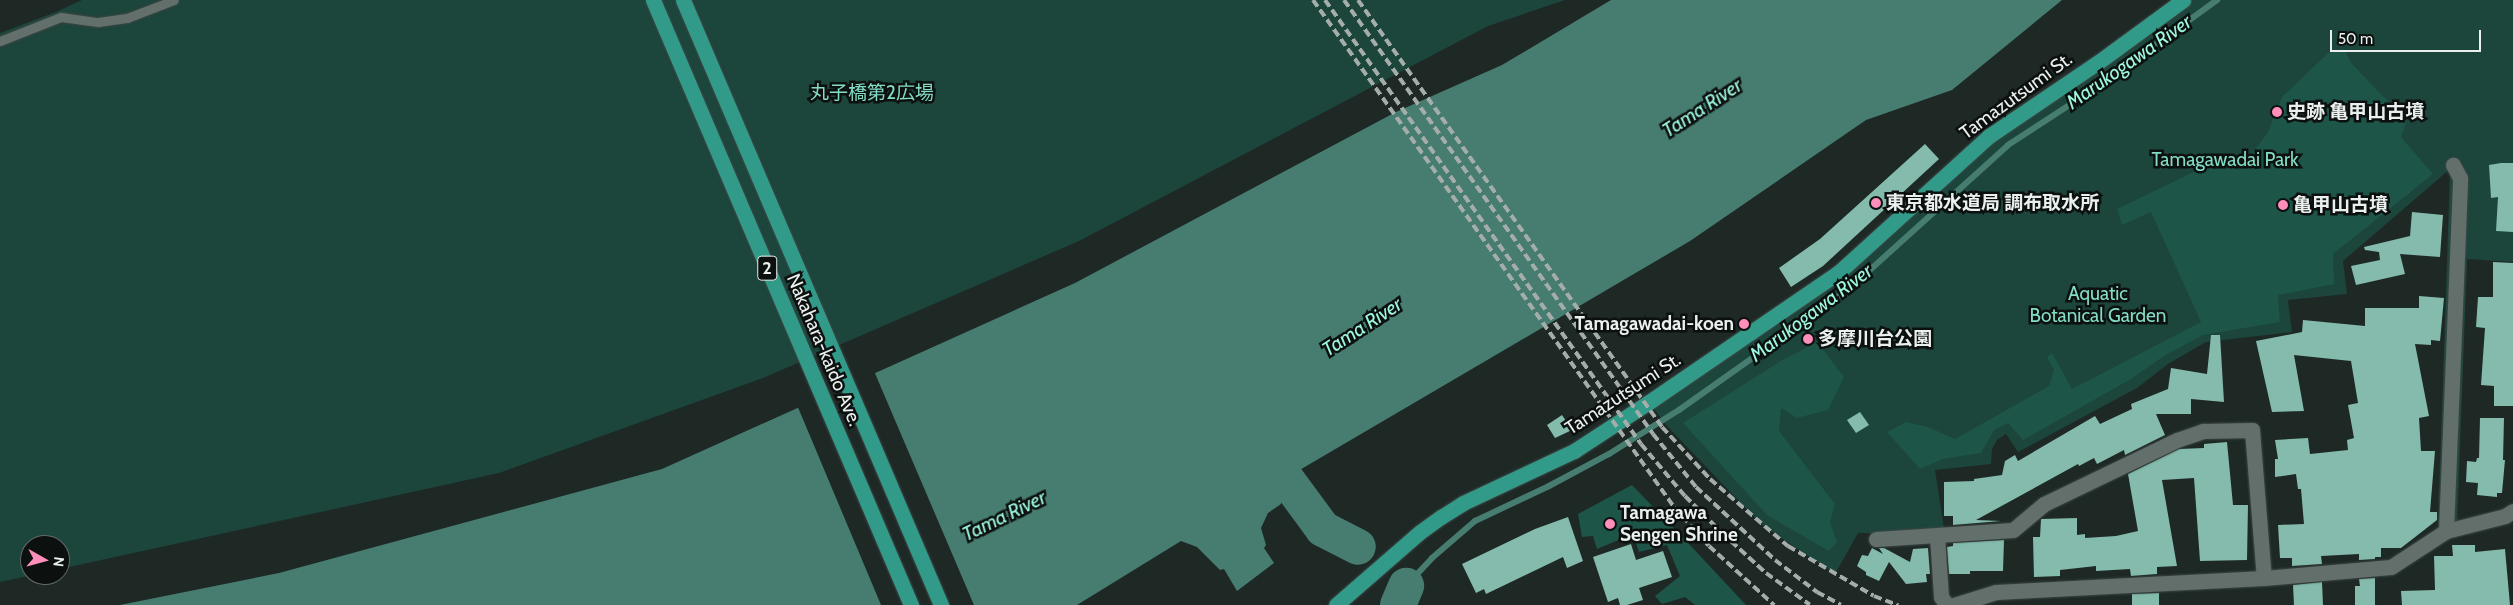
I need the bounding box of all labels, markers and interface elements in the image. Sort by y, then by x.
water label: Marukogawa River [2062,10,2196,114]
scale bar [2333,20,2484,52]
text: 50 m [2338,30,2373,48]
street label: Tamazutsumi St. [1955,48,2077,144]
water label: Tama River [1658,73,1746,143]
park label: 丸子橋第2広場 [810,82,934,104]
place label: 史跡 亀甲山古墳 [2287,101,2424,123]
marker: 史跡 亀甲山古墳 [2271,106,2283,118]
park label: Tamagawadai Park [2151,149,2299,171]
place label: 東京都水道局 調布取水所 [1886,192,2099,214]
place label: 亀甲山古墳 [2293,194,2388,216]
marker: 東京都水道局 調布取水所 [1870,197,1882,209]
marker: 亀甲山古墳 [2277,199,2289,211]
road number: 2 [757,252,777,284]
water label: Marukogawa River [1745,259,1877,367]
street label: Nakahara-kaido Ave. [782,271,866,429]
park label: Aquatic Botanical Garden [2030,283,2166,327]
water label: Tama River [1318,292,1406,362]
place label: Tamagawadai-koen [1574,313,1734,335]
marker: Tamagawadai-koen [1738,318,1750,330]
place label: 多摩川台公園 [1818,328,1932,350]
marker: 多摩川台公園 [1802,333,1814,345]
street label: Tamazutsumi St. [1561,348,1685,440]
water label: Tama River [958,485,1050,547]
place label: Tamagawa Sengen Shrine [1620,502,1738,546]
marker: Tamagawa Sengen Shrine [1604,518,1616,530]
north arrow [20,535,70,585]
text: N [49,556,68,568]

